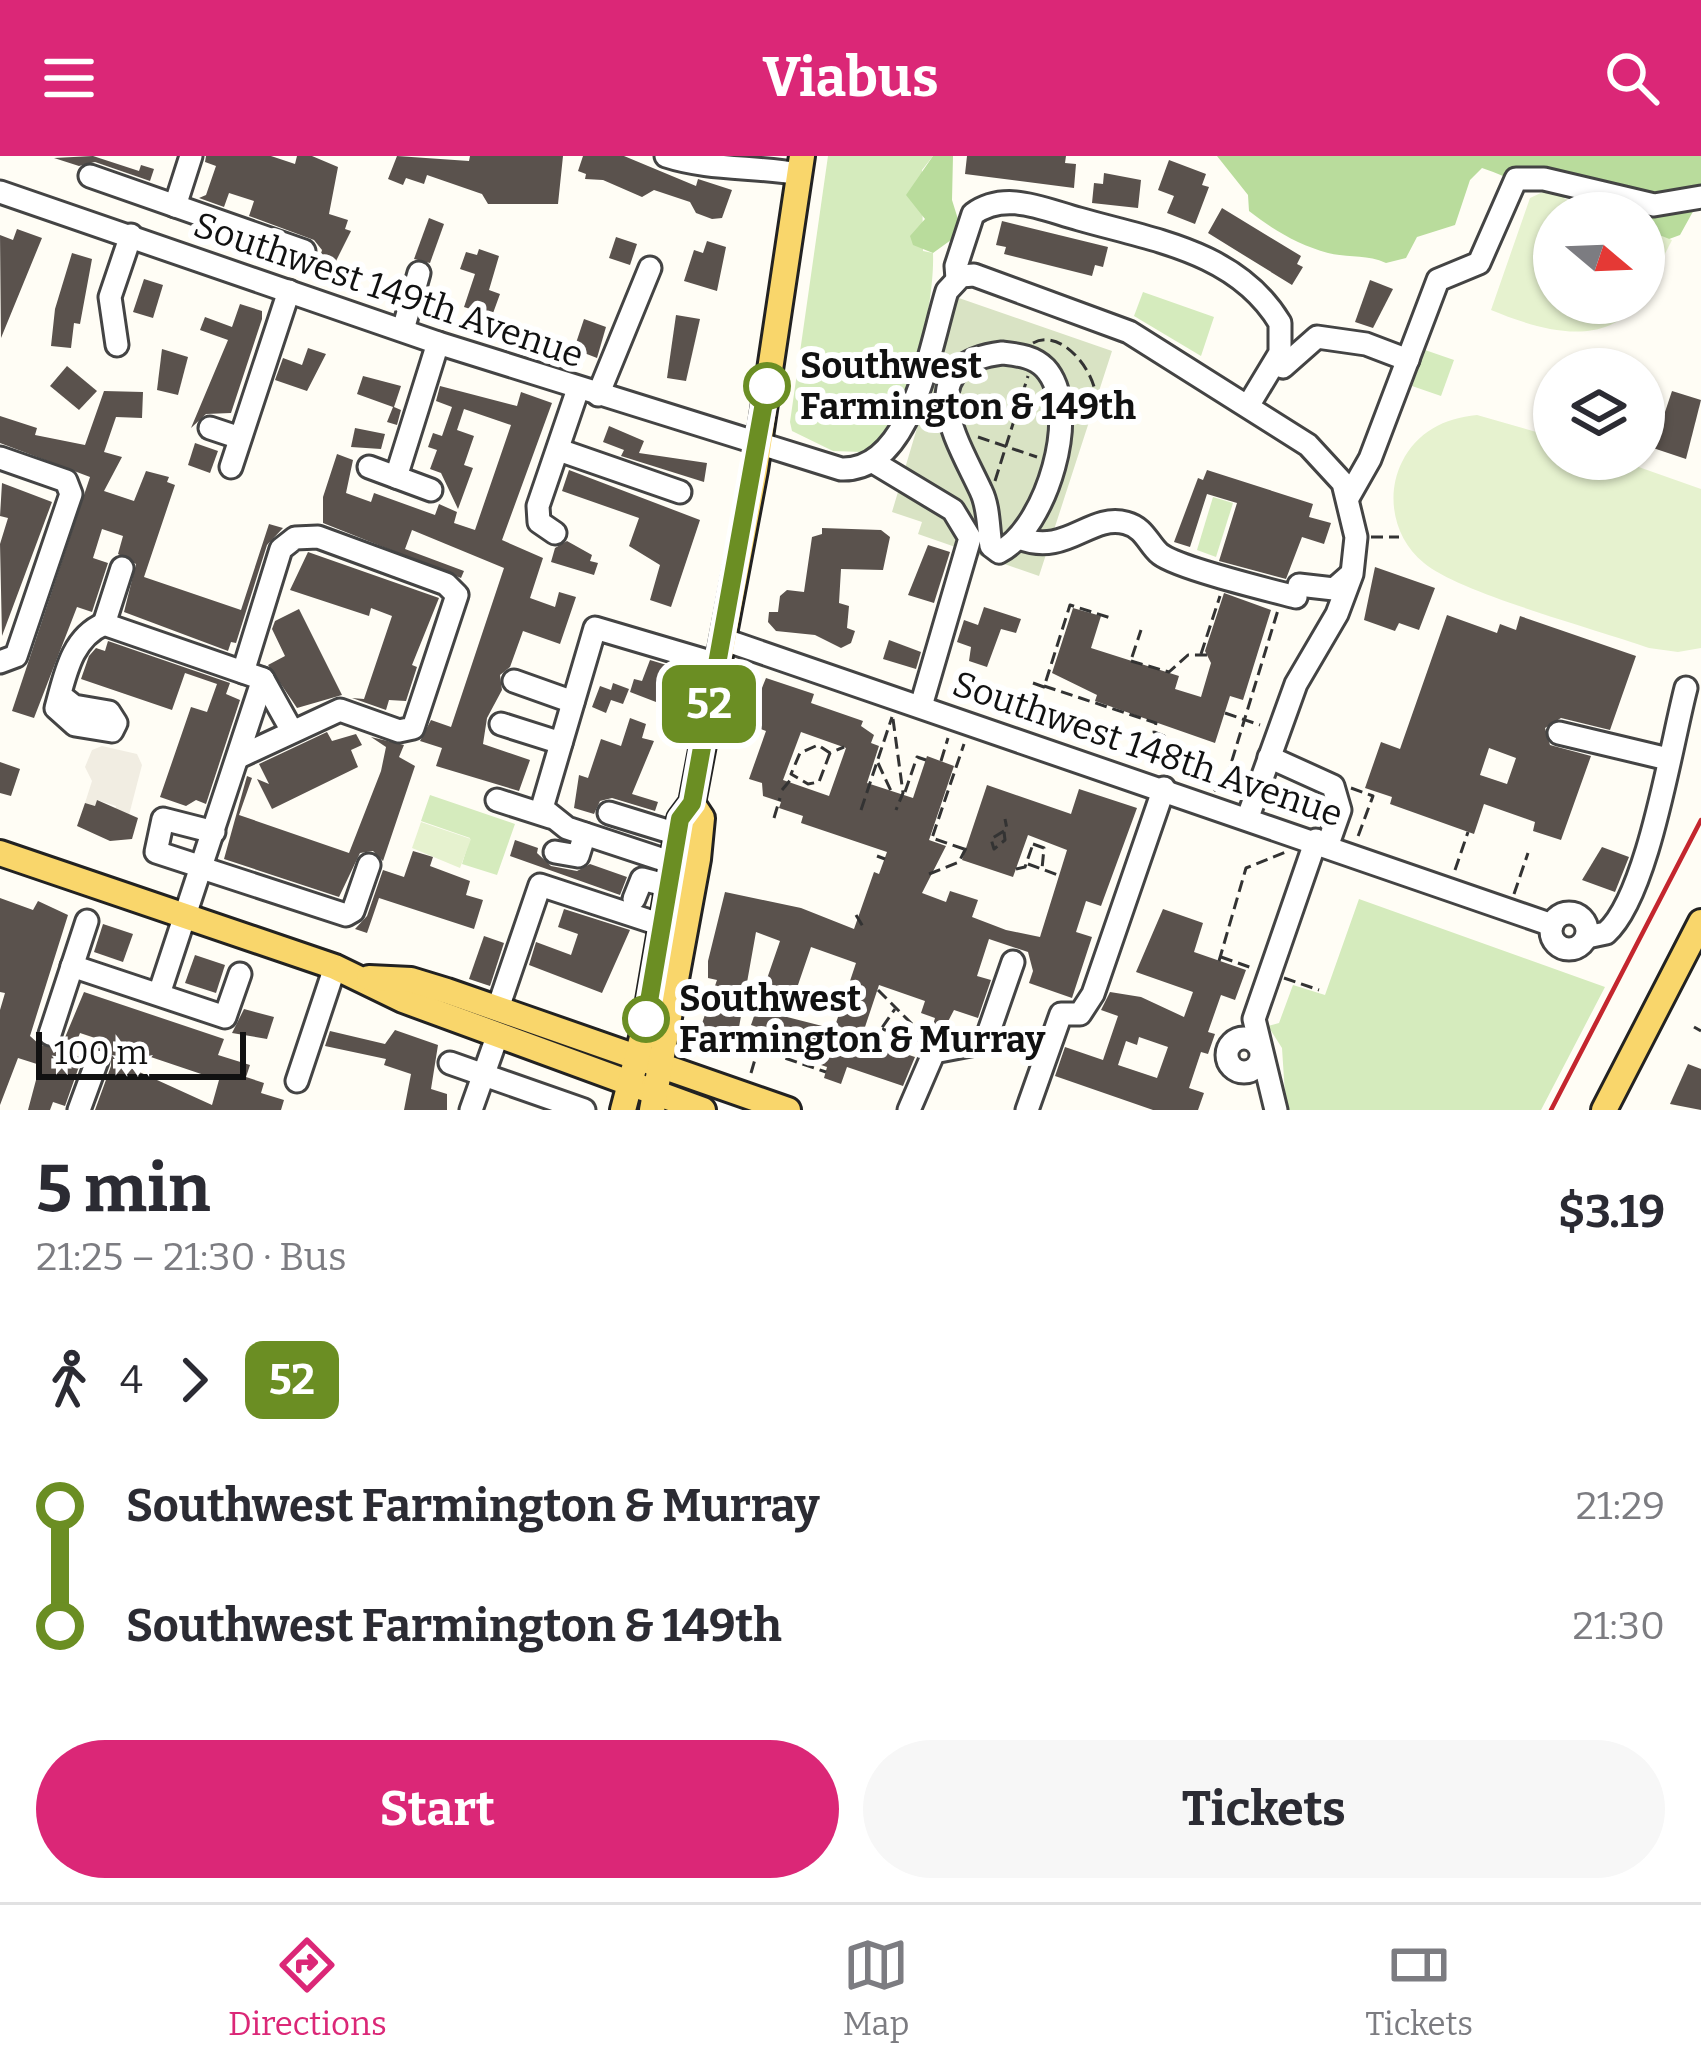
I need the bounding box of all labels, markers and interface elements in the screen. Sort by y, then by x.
icon: menu [36,45,102,111]
icon: search [1599,45,1665,111]
text: Viabus [762,46,939,110]
north arrow [1533,192,1665,324]
map controls [1533,192,1665,480]
street label: Southwest 149th Avenue [188,203,589,377]
place label: Southwest Farmington & 149th [800,344,1136,429]
button: layers [1533,348,1665,480]
marker: Southwest Farmington & 149th [745,364,789,408]
street label: Southwest 148th Avenue [947,662,1348,836]
line badge: 52 [655,665,763,743]
text: 52 [686,679,732,729]
place label: Southwest Farmington & Murray [679,977,1046,1062]
marker: Southwest Farmington & Murray [624,997,668,1041]
scale bar [36,1026,246,1079]
text: 100 m [54,1033,148,1073]
text: 5 min [36,1149,210,1228]
text: $3.19 [1558,1185,1665,1239]
text: 21:25 – 21:30 · Bus [36,1234,347,1280]
icon: walk [36,1347,102,1413]
icon: forward [161,1347,227,1413]
text: 52 [269,1355,315,1405]
text: 4 [120,1357,143,1403]
text: Southwest Farmington & Murray [126,1479,820,1533]
text: 21:29 [1576,1483,1665,1529]
text: Southwest Farmington & 149th [126,1599,782,1653]
text: 21:30 [1572,1603,1665,1649]
button: Start [36,1740,839,1878]
button: Tickets [863,1740,1665,1878]
tab: Directions [228,1932,387,2044]
tab: Map [843,1932,909,2044]
tab: Tickets [1365,1932,1473,2044]

